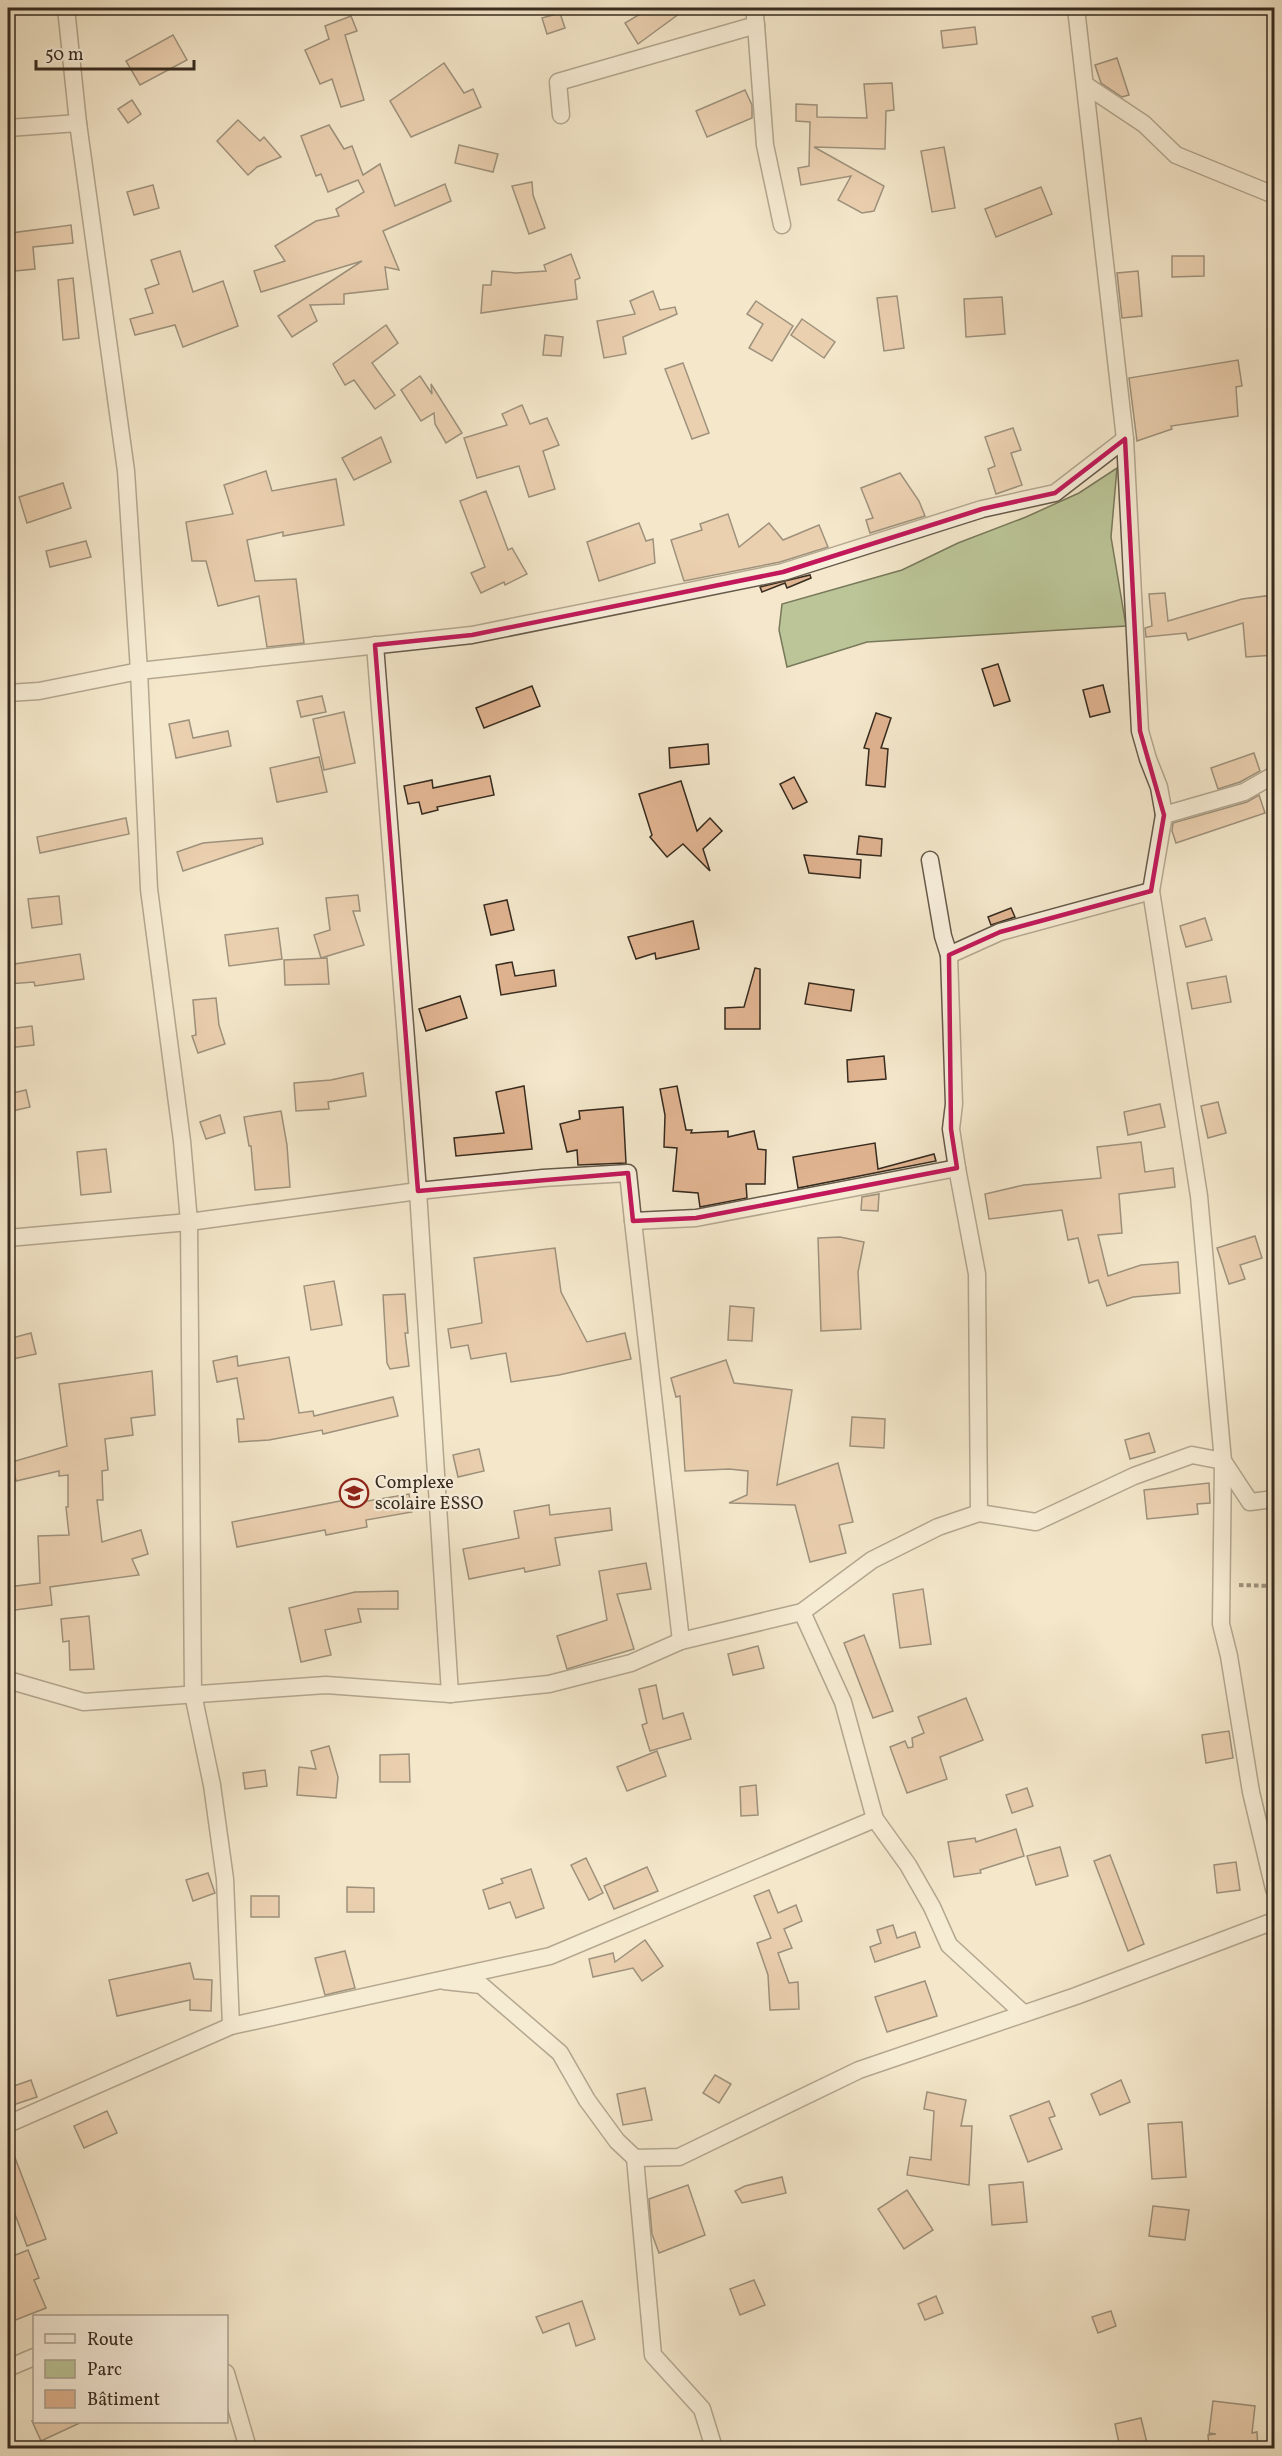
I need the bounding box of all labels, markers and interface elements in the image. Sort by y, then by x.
scale bar [36,33,194,71]
text: 50 m [45,43,84,68]
place label: Complexe scolaire ESSO [375,1471,483,1517]
school or university icon: Complexe scolaire ESSO [338,1477,370,1509]
legend [33,2315,228,2423]
text: Route [87,2328,133,2353]
text: Parc [87,2358,122,2383]
text: Bâtiment [87,2388,160,2413]

